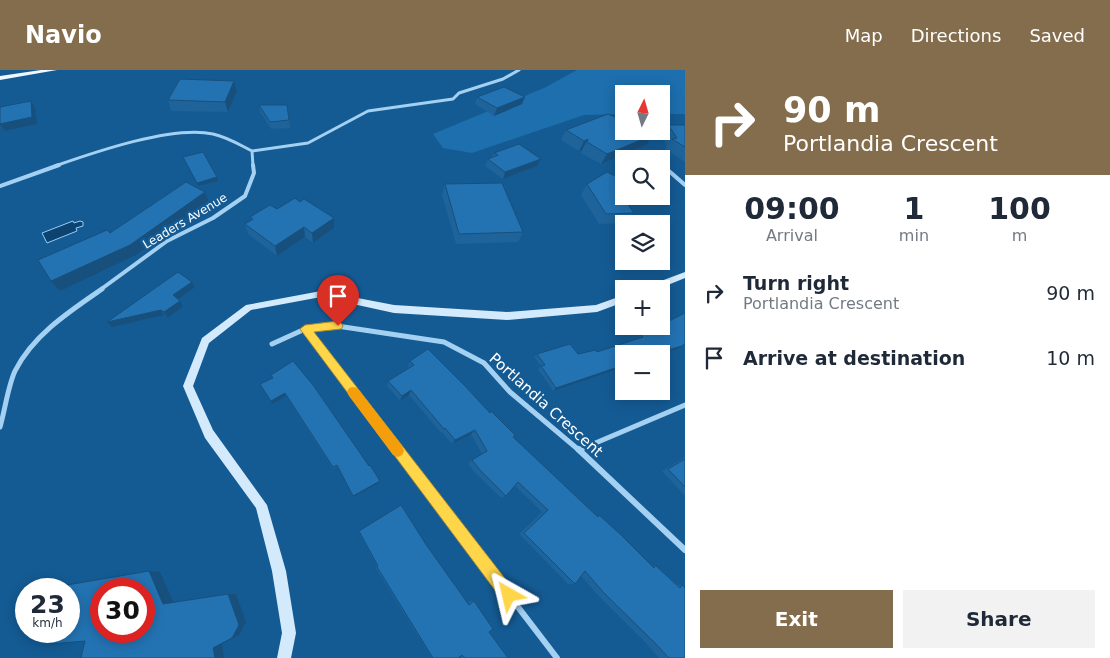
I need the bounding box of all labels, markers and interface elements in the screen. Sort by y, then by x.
text: Navio [25,21,102,49]
text: Map [845,25,883,46]
text: Directions [911,25,1001,46]
text: Saved [1029,25,1085,46]
north arrow [615,85,670,140]
map controls [615,85,670,400]
icon: right [700,90,765,155]
text: 90 m [783,90,880,130]
text: Portlandia Crescent [783,131,998,156]
button: search [615,150,670,205]
street label: Leaders Avenue [140,190,230,252]
text: 09:00 [744,191,840,226]
text: 1 [903,191,924,226]
text: 100 [988,191,1051,226]
button: layers [615,215,670,270]
text: Arrival [766,226,818,245]
text: min [899,226,929,245]
text: m [1012,226,1027,245]
text: Turn right [743,272,849,294]
pin [317,275,359,326]
icon: right [700,279,728,307]
button: + [615,280,670,335]
icon: arrive [324,282,352,310]
text: 90 m [1046,282,1095,304]
text: Portlandia Crescent [743,294,899,313]
icon: arrive [700,344,728,372]
button: − [615,345,670,400]
text: Arrive at destination [743,347,965,369]
text: 10 m [1046,347,1095,369]
street label: Portlandia Crescent [486,349,607,461]
position arrow [482,568,534,620]
speed limit sign: 30 [90,578,155,643]
text: 23 [30,590,65,619]
button: Exit [700,590,893,648]
button: Share [903,590,1095,648]
text: km/h [32,616,63,630]

